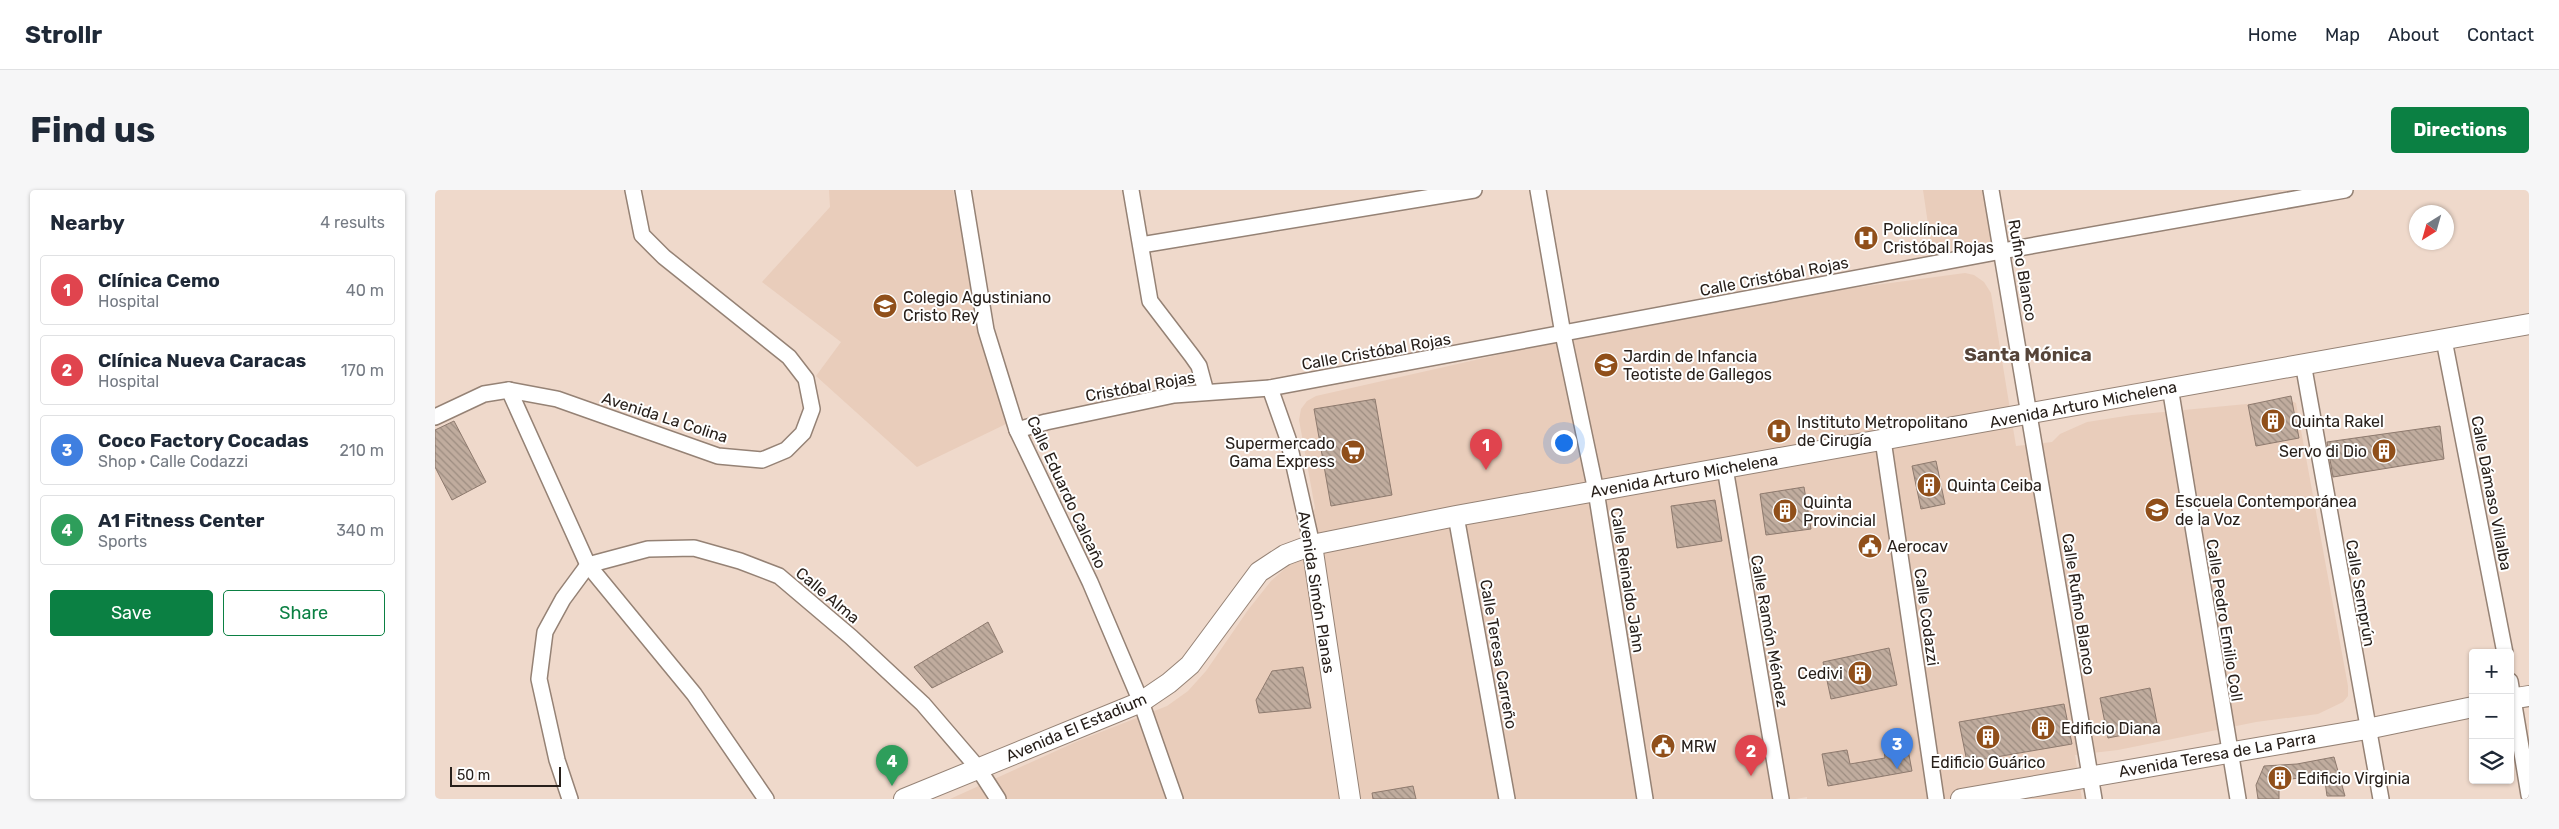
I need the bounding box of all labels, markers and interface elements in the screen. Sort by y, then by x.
text: Strollr [25,21,102,49]
text: Home [2248,24,2297,46]
text: Map [2325,24,2360,46]
text: About [2388,24,2439,46]
text: Contact [2467,24,2534,46]
button: Directions [2391,107,2529,153]
text: Find us [30,109,155,151]
north arrow [2409,205,2454,250]
text: Nearby [50,210,125,235]
text: 4 results [320,213,385,232]
street label: Rufino Blanco [2004,218,2041,322]
place label: Policlínica Cristóbal Rojas [1883,220,1994,257]
hospital icon: Policlínica Cristóbal Rojas [1853,225,1879,251]
street label: Calle Cristóbal Rojas [1698,253,1850,300]
text: Clínica Cemo [98,269,220,292]
text: 1 [63,281,71,300]
text: 40 m [346,281,384,300]
place label: Colegio Agustiniano Cristo Rey [903,288,1051,325]
text: Hospital [98,292,159,311]
school or university icon: Colegio Agustiniano Cristo Rey [872,293,898,319]
street label: Calle Cristóbal Rojas [1300,329,1452,374]
district label: Santa Mónica [1964,343,2092,366]
place label: Jardin de Infancia Teotiste de Gallegos [1623,347,1772,384]
text: Clínica Nueva Caracas [98,349,306,372]
school or university icon: Jardin de Infancia Teotiste de Gallegos [1593,352,1619,378]
text: 2 [62,361,72,380]
text: 170 m [341,361,384,380]
street label: Cristóbal Rojas [1084,368,1196,405]
text: Hospital [98,372,159,391]
street label: Avenida Arturo Michelena [1988,377,2178,432]
street label: Avenida La Colina [599,388,730,447]
building icon: Quinta Rakel [2260,408,2286,434]
place label: Quinta Rakel [2291,412,2384,431]
street label: Calle Eduardo Calcaño [1023,413,1110,572]
place label: Instituto Metropolitano de Cirugía [1797,413,1968,450]
street label: Calle Dámaso Villalba [2467,414,2516,572]
hospital icon: Instituto Metropolitano de Cirugía [1766,418,1792,444]
text: Coco Factory Cocadas [98,429,309,452]
pin: 1 [1470,429,1502,470]
your location [1551,430,1577,456]
place label: Supermercado Gama Express [1225,434,1335,471]
building icon: Servo di Dio [2371,438,2397,464]
supermarket icon: Supermercado Gama Express [1340,439,1366,465]
text: 3 [62,441,72,460]
text: 210 m [339,441,384,460]
place label: Servo di Dio [2279,442,2367,461]
street label: Avenida Arturo Michelena [1589,450,1779,501]
text: Shop · Calle Codazzi [98,452,248,471]
building icon: Quinta Ceiba [1916,472,1942,498]
place label: Quinta Ceiba [1947,476,2042,495]
place label: Escuela Contemporánea de la Voz [2175,492,2357,529]
place label: Quinta Provincial [1803,493,1876,530]
school or university icon: Escuela Contemporánea de la Voz [2144,497,2170,523]
building icon: Quinta Provincial [1772,498,1798,524]
street label: Calle Reinaldo Jahn [1607,506,1648,654]
text: A1 Fitness Center [98,509,264,532]
street label: Avenida Simón Planas [1294,510,1339,675]
text: 4 [62,521,72,540]
text: 340 m [336,521,384,540]
text: Sports [98,532,147,551]
street label: Calle Rufino Blanco [2058,532,2099,676]
public building icon: Aerocav [1857,533,1883,559]
place label: Aerocav [1887,537,1948,556]
street label: Calle Pedro Emilio Coll [2202,538,2247,703]
street label: Calle Semprún [2342,538,2379,648]
street label: Calle Ramón Méndez [1747,553,1792,709]
street label: Calle Alma [792,563,863,628]
street label: Calle Codazzi [1910,567,1943,667]
street label: Calle Teresa Carreño [1476,578,1521,730]
button: Save [50,590,213,636]
button: Share [223,590,385,636]
map controls [2469,649,2514,784]
button: + [2469,649,2514,694]
building icon: Cedivi [1847,660,1873,686]
place label: Cedivi [1797,664,1843,683]
street label: Avenida El Estadium [1003,689,1150,766]
button: − [2469,694,2514,739]
building icon: Edificio Diana [2030,715,2056,741]
place label: Edificio Diana [2061,719,2161,738]
building icon: Edificio Guárico [1975,724,2001,750]
pin: 3 [1881,728,1913,769]
street label: Avenida Teresa de La Parra [2117,728,2317,781]
public building icon: MRW [1650,733,1676,759]
pin: 2 [1735,735,1767,776]
place label: MRW [1681,737,1717,756]
button: layers [2469,739,2514,784]
pin: 4 [876,745,908,786]
place label: Edificio Guárico [1931,753,2045,772]
scale bar [450,764,561,787]
building icon: Edificio Virginia [2267,765,2293,791]
text: 50 m [457,767,490,784]
place label: Edificio Virginia [2297,769,2410,788]

